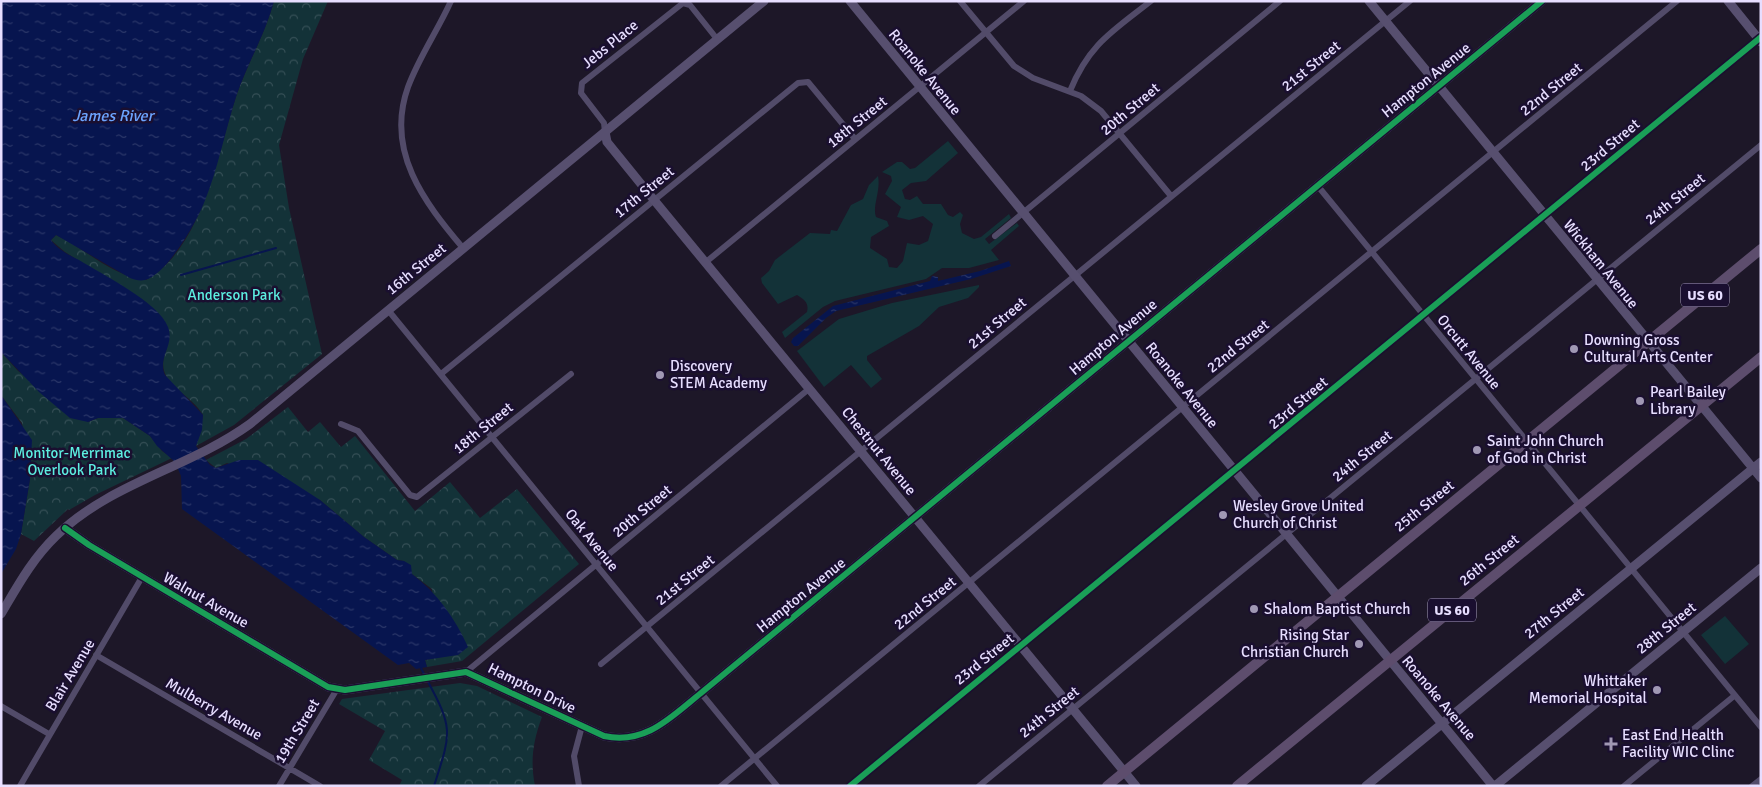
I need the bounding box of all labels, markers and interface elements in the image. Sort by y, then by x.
street label: Jebs Place [578,16,642,72]
street label: Roanoke Avenue [885,25,965,119]
street label: 21st Street [1278,37,1344,95]
street label: Hampton Avenue [1378,39,1474,121]
street label: 22nd Street [1516,58,1586,120]
street label: 20th Street [1097,79,1163,139]
street label: 18th Street [823,92,891,152]
water label: James River [73,106,156,126]
street label: 23rd Street [1577,115,1643,175]
street label: 17th Street [610,162,678,222]
street label: 24th Street [1641,169,1709,229]
street label: Wickham Avenue [1560,216,1642,312]
street label: 16th Street [382,239,450,299]
road number: US 60 [1681,284,1729,306]
park label: Anderson Park [187,286,281,304]
street label: 21st Street [964,293,1030,353]
street label: Hampton Avenue [1065,295,1161,379]
street label: Orcutt Avenue [1433,311,1505,393]
street label: 22nd Street [1203,315,1273,377]
place label: Downing Gross Cultural Arts Center [1584,331,1713,366]
street label: Roanoke Avenue [1142,338,1222,432]
marker: Downing Gross Cultural Arts Center [1568,343,1580,355]
place label: Discovery STEM Academy [670,357,767,392]
marker: Discovery STEM Academy [654,369,666,381]
street label: 23rd Street [1265,373,1331,433]
place label: Pearl Bailey Library [1650,383,1726,418]
marker: Pearl Bailey Library [1634,395,1646,407]
street label: 18th Street [449,398,517,458]
street label: Chestnut Avenue [838,403,920,499]
street label: 24th Street [1328,426,1396,486]
place label: Saint John Church of God in Christ [1487,432,1604,467]
park label: Monitor-Merrimac Overlook Park [13,444,131,479]
marker: Saint John Church of God in Christ [1471,444,1483,456]
street label: 25th Street [1390,476,1458,536]
street label: 20th Street [609,481,675,541]
place label: Wesley Grove United Church of Christ [1233,497,1364,532]
street label: Oak Avenue [561,505,623,575]
marker: Wesley Grove United Church of Christ [1217,509,1229,521]
street label: 26th Street [1455,530,1523,590]
street label: 21st Street [652,551,718,609]
street label: Hampton Avenue [753,554,849,636]
street label: Walnut Avenue [160,568,252,632]
street label: 22nd Street [890,572,960,634]
street label: 27th Street [1520,583,1588,643]
road number: US 60 [1428,598,1476,622]
street label: 28th Street [1632,598,1700,658]
place label: Shalom Baptist Church [1264,600,1411,618]
marker: Shalom Baptist Church [1248,603,1260,615]
place label: Rising Star Christian Church [1241,626,1349,661]
street label: 23rd Street [950,629,1018,689]
street label: Blair Avenue [41,636,99,714]
marker: Rising Star Christian Church [1353,638,1365,650]
street label: Roanoke Avenue [1398,652,1480,744]
street label: Hampton Drive [485,659,579,717]
place label: Whittaker Memorial Hospital [1529,672,1647,707]
street label: Mulberry Avenue [162,674,266,744]
street label: 24th Street [1015,682,1083,742]
marker: Whittaker Memorial Hospital [1651,684,1663,696]
street label: 19th Street [271,696,323,766]
place label: East End Health Facility WIC Clinc [1622,726,1734,761]
marker: East End Health Facility WIC Clinc [1604,737,1618,751]

